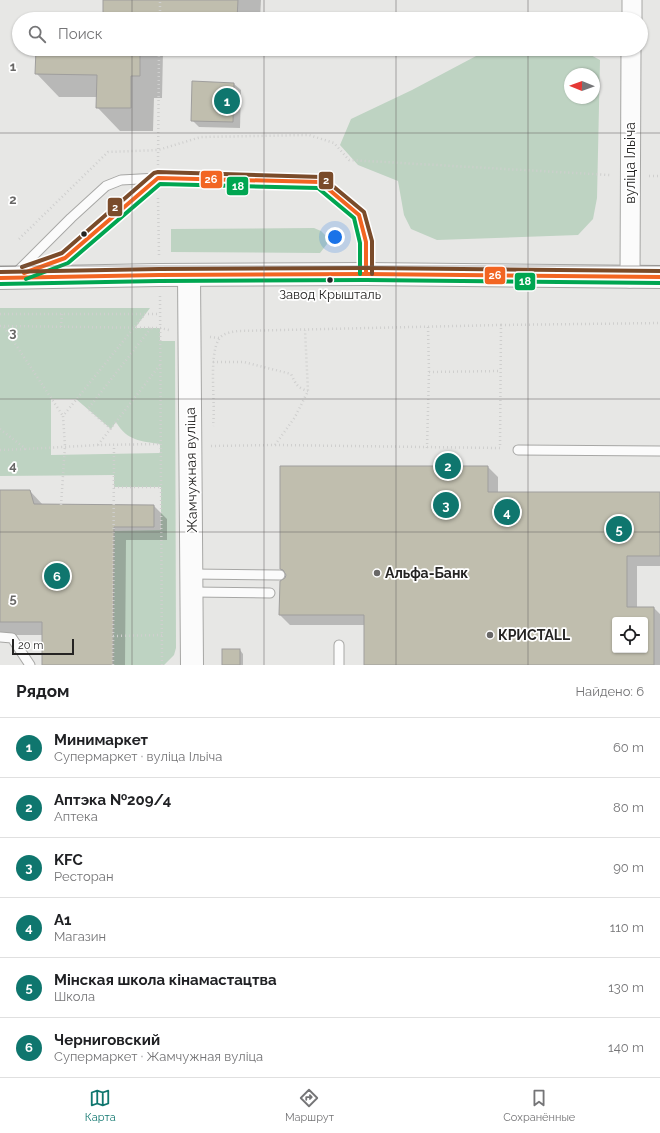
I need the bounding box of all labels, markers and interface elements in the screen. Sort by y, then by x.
search box [12,12,648,56]
icon: search [26,23,48,45]
text: Поиск [58,25,103,43]
text: 1 [10,59,17,74]
north arrow [564,68,600,104]
pin: 1 [214,86,240,116]
street label: вуліца Ільіча [622,122,638,204]
line badge: 26 [200,170,223,189]
line badge: 2 [318,171,334,190]
text: 26 [205,173,218,186]
text: 2 [323,174,329,187]
line badge: 18 [226,176,249,196]
text: 18 [232,180,244,193]
text: 2 [9,192,17,207]
line badge: 2 [107,197,123,217]
text: 2 [112,201,118,214]
your location [325,227,345,247]
unlabelled marker [79,229,89,239]
line badge: 26 [484,266,506,285]
text: 26 [489,269,502,282]
line badge: 18 [514,272,536,291]
marker: Завод Крышталь [325,275,335,285]
text: 18 [519,275,531,288]
place label: Завод Крышталь [279,287,381,302]
text: 3 [9,325,17,340]
street label: Жамчужная вуліца [182,407,200,533]
pin: 2 [435,451,461,481]
text: 4 [9,458,17,473]
pin: 3 [433,490,459,520]
pin: 4 [494,497,520,527]
pin: 5 [606,514,632,544]
pin: 6 [44,561,70,591]
place label: Альфа-Банк [385,565,468,581]
marker: Альфа-Банк [372,568,382,578]
text: 5 [9,591,17,606]
map controls [612,617,648,653]
button: locate [612,617,648,653]
place label: КРИСТАLL [498,627,571,643]
marker: КРИСТАLL [485,630,495,640]
scale bar [12,637,74,656]
text: 20 m [18,639,43,652]
text: Рядом [16,681,69,701]
text: Найдено: 6 [576,684,644,699]
text: Минимаркет [54,731,148,749]
text: 1 [26,740,32,755]
text: 60 m [613,740,644,755]
text: Супермаркет · вуліца Ільіча [54,749,222,764]
text: Аптэка №209/4 [54,791,171,809]
text: 2 [25,800,33,815]
text: 80 m [613,800,644,815]
text: Аптека [54,809,98,824]
text: KFC [54,851,83,869]
text: 3 [25,860,33,875]
text: 90 m [613,860,644,875]
text: Ресторан [54,869,113,884]
text: A1 [54,911,72,929]
text: 4 [25,920,33,935]
text: 110 m [610,920,644,935]
text: Магазин [54,929,106,944]
text: Мінская школа кінамастацтва [54,971,277,989]
text: 5 [25,980,33,995]
text: 130 m [608,980,644,995]
text: Школа [54,989,95,1004]
text: Черниговский [54,1031,160,1049]
text: 6 [25,1040,33,1055]
text: 140 m [608,1040,644,1055]
text: Супермаркет · Жамчужная вуліца [54,1049,263,1064]
tab: Карта [85,1087,116,1124]
tab: Маршрут [285,1087,334,1124]
tab: Сохранённые [503,1087,575,1124]

